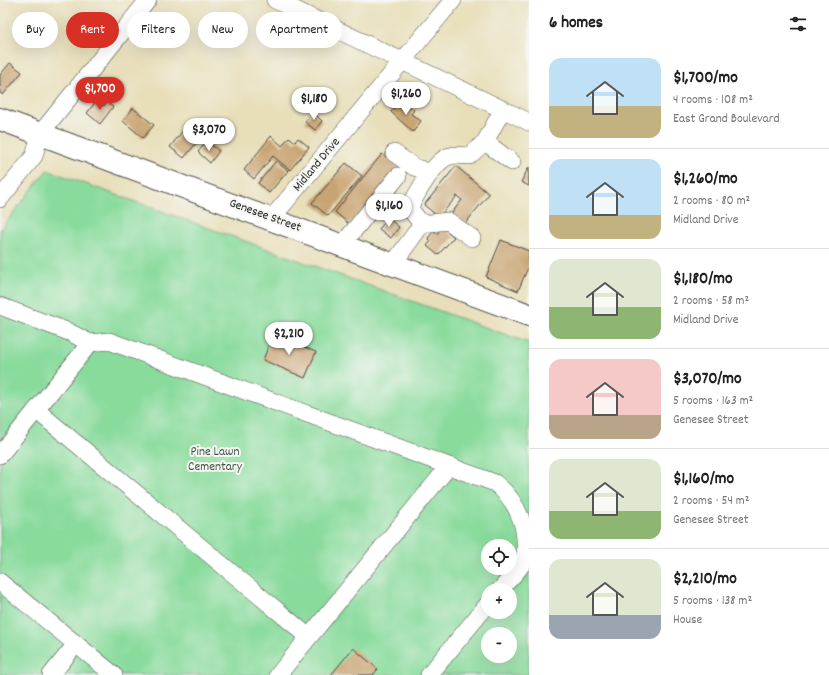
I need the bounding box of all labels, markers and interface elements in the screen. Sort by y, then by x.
chip: Buy [12,12,58,48]
chip: Rent [66,12,119,48]
chip: Filters [127,12,190,48]
chip: New [198,12,248,48]
chip: Apartment [256,12,342,48]
text: 6 homes [549,12,603,36]
icon: filters [787,13,809,35]
text: $1,700/mo [673,67,738,91]
icon: home [581,74,629,122]
pin: $1,700 [67,77,133,111]
text: $1,700 [84,80,116,99]
pin: $1,260 [373,82,439,116]
text: $1,260 [390,85,422,104]
pin: $1,180 [281,87,347,121]
text: $1,180 [300,90,328,109]
text: 4 rooms · 108 m² [673,91,753,110]
text: East Grand Boulevard [673,110,780,129]
pin: $3,070 [176,118,242,152]
text: $3,070 [192,121,226,140]
street label: Midland Drive [289,134,345,196]
text: $1,260/mo [673,168,738,192]
icon: home [581,175,629,223]
text: 2 rooms · 80 m² [673,192,750,211]
street label: Genesee Street [226,194,304,238]
pin: $1,160 [356,194,422,228]
text: $1,160 [375,197,403,216]
text: Midland Drive [673,211,738,230]
text: $1,180/mo [673,268,732,292]
icon: home [581,275,629,323]
text: 2 rooms · 58 m² [673,292,749,311]
text: Midland Drive [673,311,738,330]
pin: $2,210 [256,322,322,356]
text: $2,210 [274,325,304,344]
text: $3,070/mo [673,368,742,392]
icon: home [581,375,629,423]
text: 5 rooms · 163 m² [673,392,753,411]
text: Genesee Street [673,411,749,430]
park label: Pine Lawn Cementary [188,443,243,477]
text: $1,160/mo [673,468,734,492]
icon: home [581,475,629,523]
text: 2 rooms · 54 m² [673,492,749,511]
text: Genesee Street [673,511,749,530]
map controls [481,539,517,663]
button: locate [481,539,517,575]
text: $2,210/mo [673,568,737,592]
icon: home [581,575,629,623]
button: + [481,583,517,619]
text: 5 rooms · 138 m² [673,592,752,611]
text: House [673,611,702,630]
button: − [481,627,517,663]

